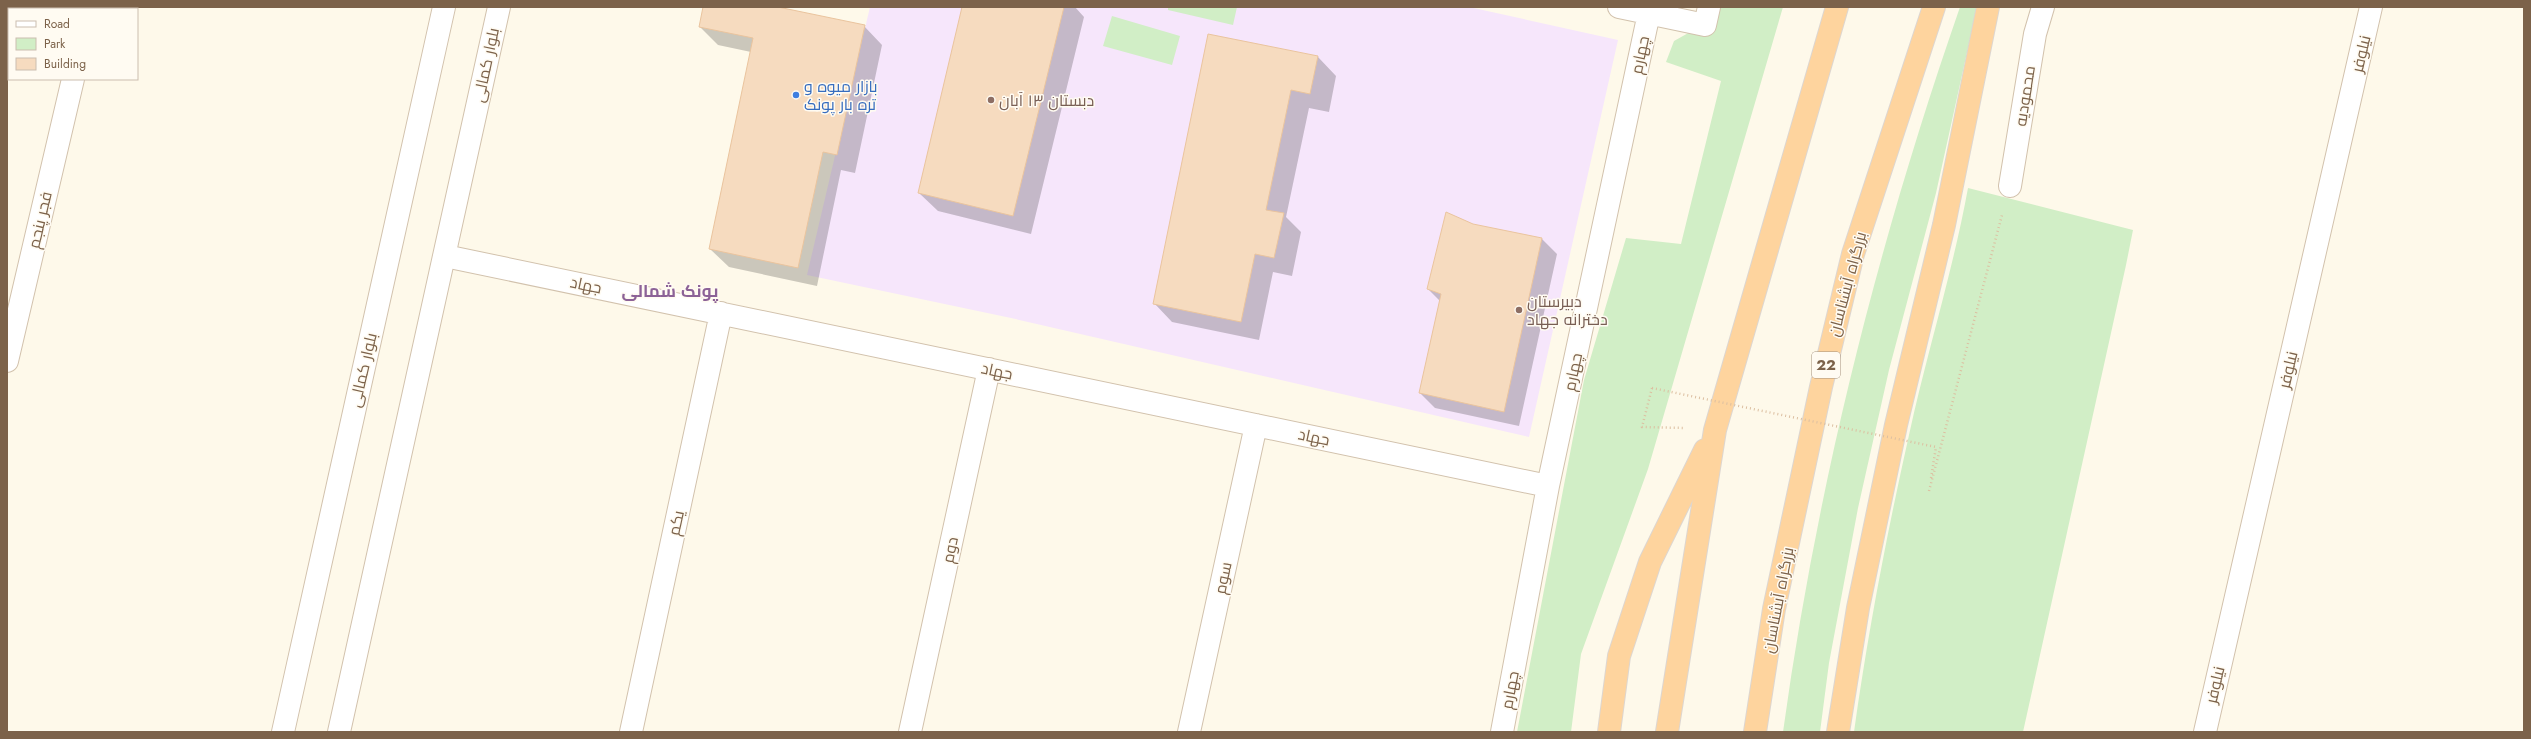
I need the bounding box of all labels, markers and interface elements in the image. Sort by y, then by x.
legend [8,8,138,80]
text: Road [44,15,70,33]
street label: بلوار کمالی [467,26,505,104]
street label: نیلوفر [2345,33,2376,76]
street label: چهارم [1625,34,1655,76]
text: Park [44,35,66,53]
text: Building [44,55,86,73]
street label: محمودیه [2009,64,2041,128]
place label: بازار ميوه و تره بار پونک [804,75,878,116]
place label: دبستان ۱۳ آبان [999,89,1094,112]
marker: بازار ميوه و تره بار پونک [791,90,801,100]
marker: دبستان ۱۳ آبان [986,95,996,105]
street label: فجر پنجم [22,189,58,251]
street label: بزرگراه آبشناسان [1822,229,1872,339]
street label: جهاد [568,270,604,300]
district label: پونک شمالی [622,279,718,303]
place label: دبیرستان دخترانه جهاد [1527,290,1608,331]
marker: دبیرستان دخترانه جهاد [1514,305,1524,315]
street label: بلوار کمالی [343,330,383,410]
street label: نیلوفر [2272,349,2303,392]
street label: چهارم [1558,351,1588,393]
road number: 22 [1812,352,1840,378]
street label: جهاد [979,356,1015,386]
street label: جهاد [1296,422,1332,452]
street label: یکم [662,508,690,538]
street label: دوم [936,535,964,565]
street label: بزرگراه آبشناسان [1756,545,1800,655]
street label: سوم [1208,560,1238,596]
street label: نیلوفر [2199,664,2230,707]
street label: چهارم [1495,669,1525,711]

